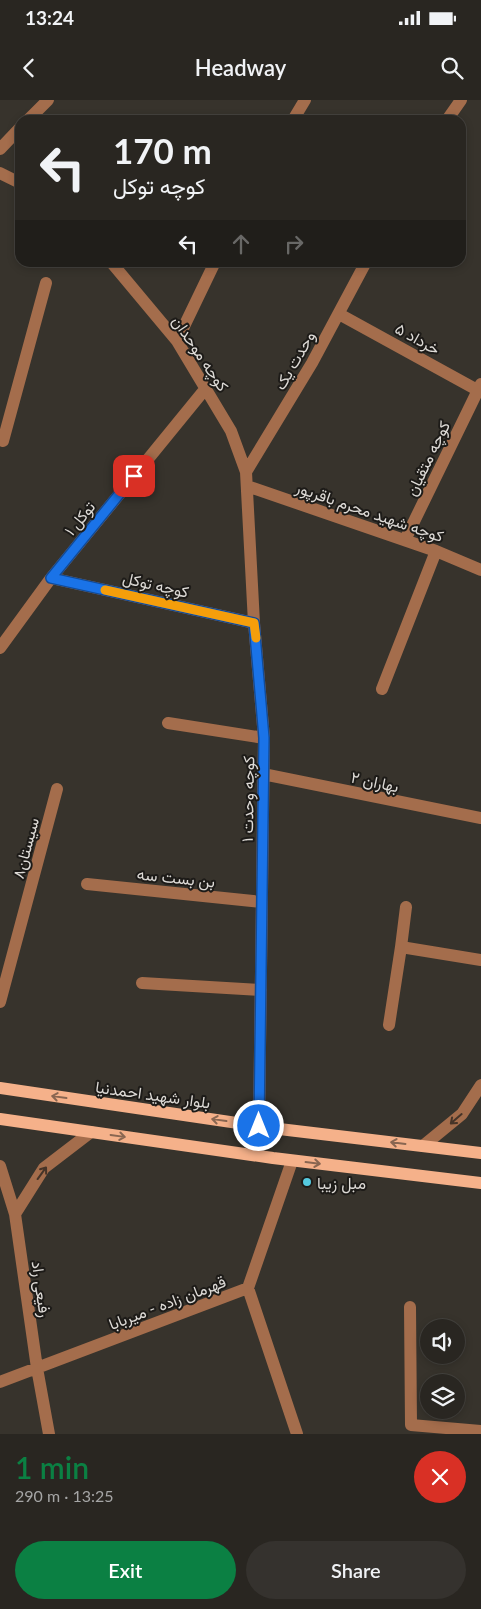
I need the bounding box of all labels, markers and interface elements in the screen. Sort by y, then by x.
text: 13:24 [25,6,74,29]
icon: back [15,54,43,82]
text: Headway [195,54,286,81]
icon: search [438,54,466,82]
text: 170 m [113,129,212,171]
icon: left [30,135,95,200]
text: کوچه توکل [113,172,205,199]
icon: left [174,230,202,258]
icon: ahead [227,230,255,258]
icon: right [280,230,308,258]
street label: کوچه موحدان [166,312,233,396]
street label: خرداد ۵ [391,318,444,360]
street label: وحدت یک [270,327,320,394]
street label: کوچه متقیان [401,418,456,500]
pin [113,455,155,497]
icon: arrive [120,462,148,490]
street label: کوچه شهید محرم باقرپور [292,476,446,548]
street label: توکل ۱ [59,497,100,540]
street label: کوچه توکل [120,567,191,604]
street label: کوچه وحدت ۱ [237,756,260,842]
street label: بهاران ۲ [349,767,401,797]
street label: سیستان۸ [8,815,43,881]
street label: بن بست سه [136,863,216,893]
street label: بلوار شهید احمدنیا [94,1077,212,1113]
one-way arrow [51,1091,67,1101]
position arrow [232,1099,284,1151]
one-way arrow [450,1113,463,1124]
one-way arrow [212,1115,228,1125]
one-way arrow [109,1131,125,1141]
one-way arrow [390,1138,406,1148]
one-way arrow [305,1158,321,1168]
one-way arrow [37,1166,47,1180]
place label: مبل زیبا [317,1173,366,1194]
marker: مبل زیبا [301,1176,313,1188]
street label: رفیعی راد [27,1260,55,1319]
street label: قهرمان زاده - میربابا [106,1271,229,1335]
map controls [420,1319,465,1419]
button: sound [420,1319,465,1364]
button: layers [420,1374,465,1419]
text: 1 min [15,1449,89,1485]
button: close [414,1451,466,1503]
text: 290 m · 13:25 [15,1486,114,1505]
button: Exit [15,1541,236,1599]
button: Share [246,1541,466,1599]

